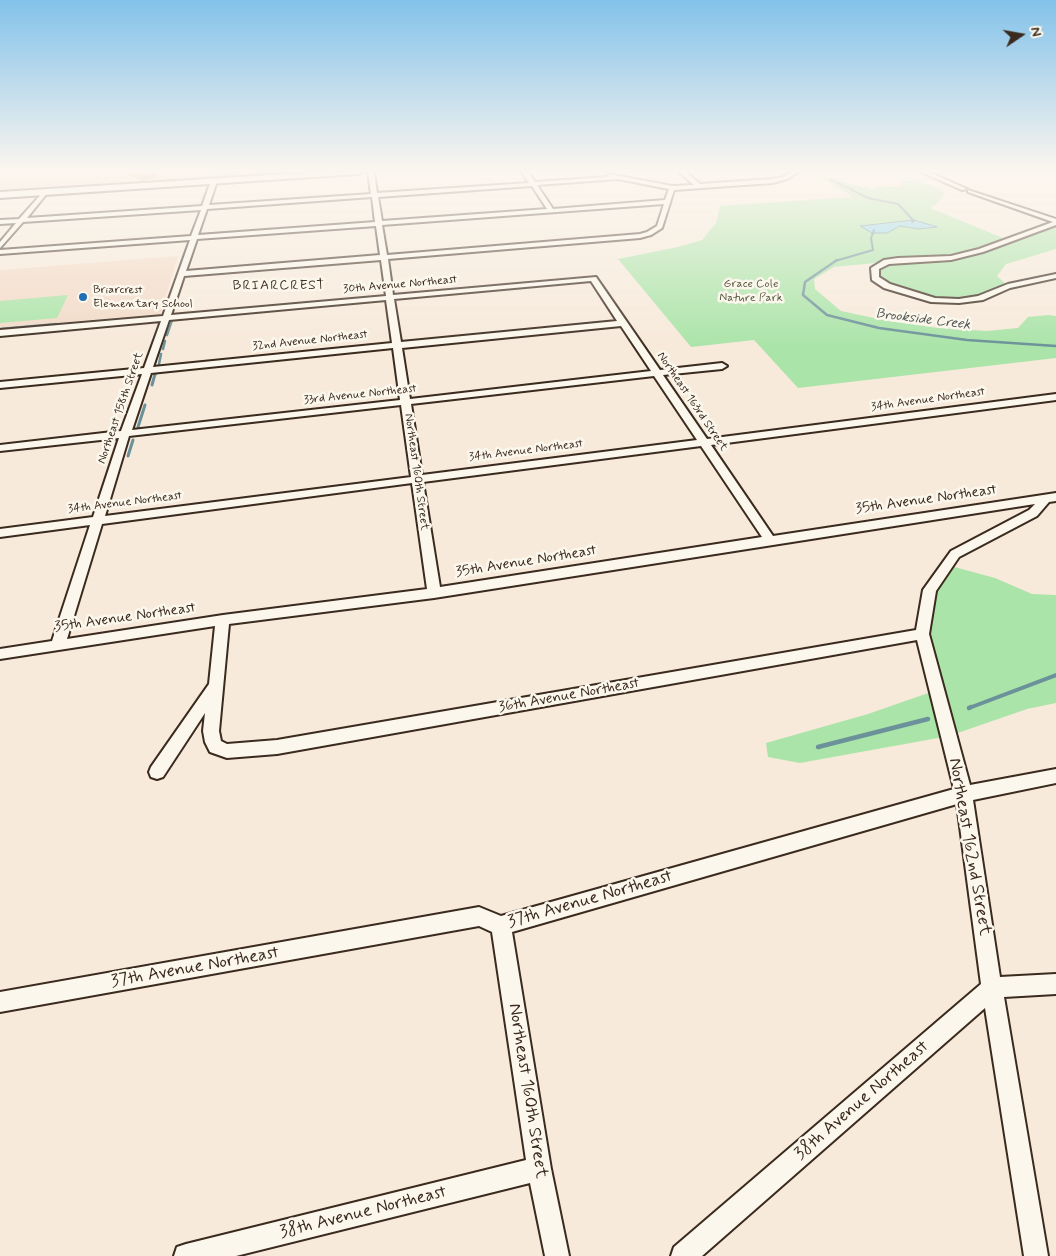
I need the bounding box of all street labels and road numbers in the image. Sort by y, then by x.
street label: 30th Avenue Northeast [342,273,458,297]
street label: 32nd Avenue Northeast [252,328,368,354]
street label: Northeast 158th Street [95,350,147,466]
street label: Northeast 163rd Street [653,350,731,454]
street label: 33rd Avenue Northeast [303,382,417,408]
street label: 34th Avenue Northeast [870,385,986,415]
street label: Northeast 160th Street [401,413,431,531]
street label: 34th Avenue Northeast [468,437,584,465]
street label: 35th Avenue Northeast [854,481,998,519]
street label: 34th Avenue Northeast [67,489,183,517]
street label: 35th Avenue Northeast [454,542,598,582]
street label: 35th Avenue Northeast [53,599,197,637]
street label: 36th Avenue Northeast [497,675,641,717]
street label: Northeast 162nd Street [943,757,995,937]
street label: 37th Avenue Northeast [505,866,675,934]
street label: 37th Avenue Northeast [109,943,281,993]
street label: Northeast 160th Street [502,1002,552,1180]
street label: 38th Avenue Northeast [790,1037,934,1165]
street label: 38th Avenue Northeast [277,1182,449,1244]

